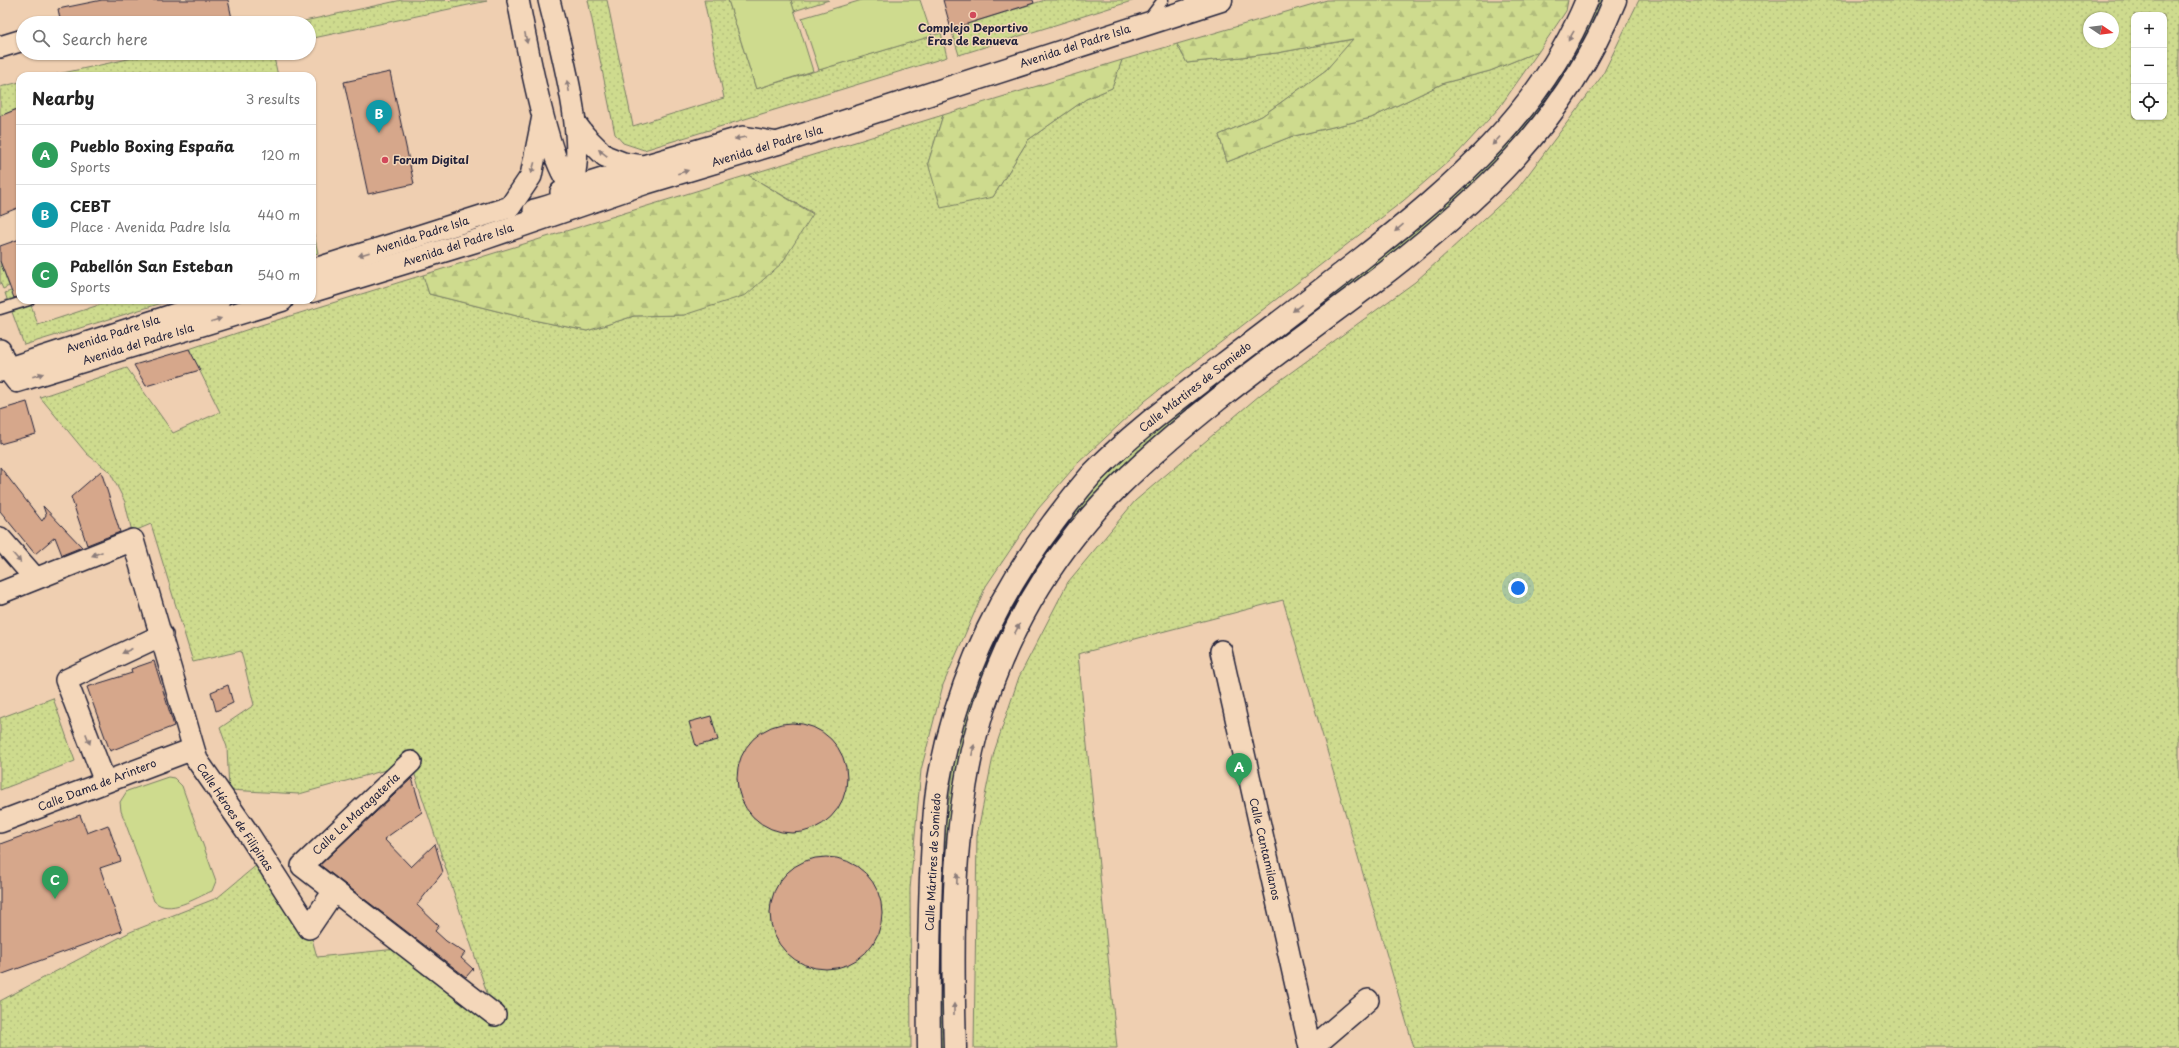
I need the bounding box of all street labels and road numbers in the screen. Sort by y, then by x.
street label: Avenida del Padre Isla [1017,20,1133,71]
street label: Avenida del Padre Isla [709,120,825,171]
street label: Avenida Padre Isla [373,211,471,258]
street label: Avenida del Padre Isla [400,219,516,270]
street label: Avenida Padre Isla [64,310,162,357]
street label: Avenida del Padre Isla [80,318,196,369]
street label: Calle Mártires de Somiedo [1135,337,1254,436]
street label: Calle Dama de Arintero [35,754,159,815]
street label: Calle Héroes de Filipinas [193,759,278,874]
street label: Calle La Maragatería [308,768,403,859]
street label: Calle Mártires de Somiedo [920,792,945,932]
street label: Calle Cantamilanos [1245,796,1286,902]

